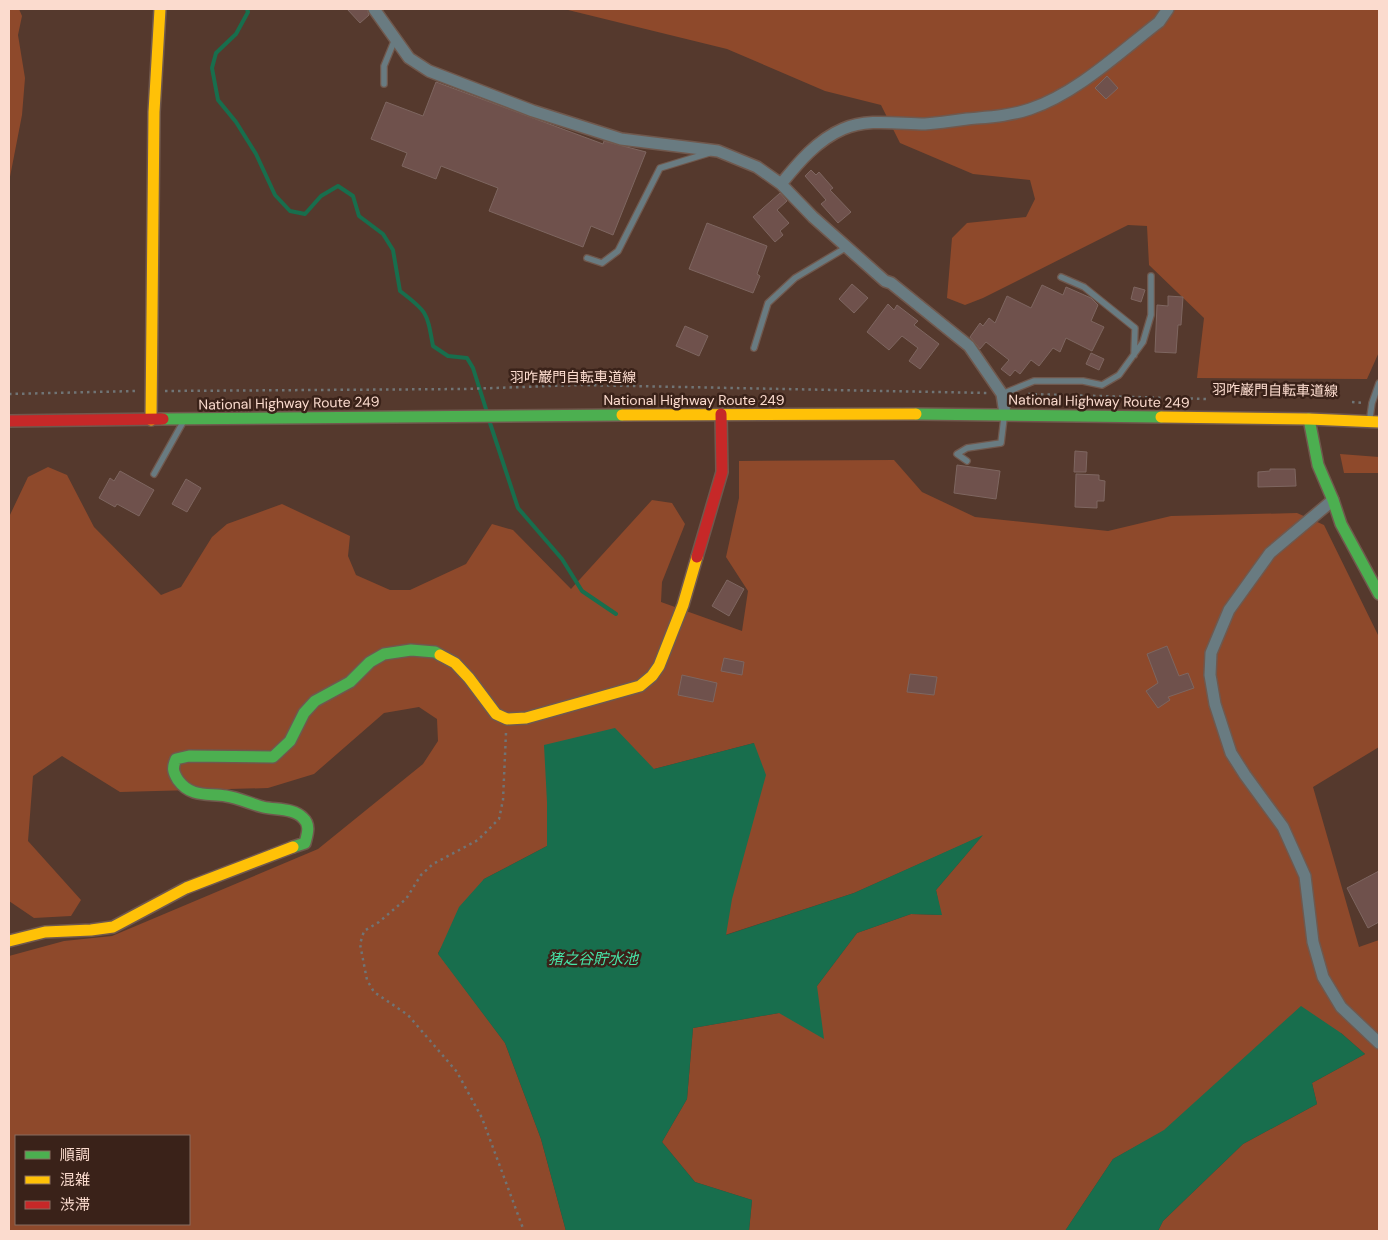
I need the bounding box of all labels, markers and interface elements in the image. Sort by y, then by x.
street label: 羽咋巌門自転車道線 [510,368,636,386]
street label: 羽咋巌門自転車道線 [1212,380,1338,400]
street label: National Highway Route 249 [1008,390,1190,412]
street label: National Highway Route 249 [603,391,785,409]
street label: National Highway Route 249 [198,392,380,414]
water label: 猪之谷貯水池 [548,949,640,969]
legend [15,1135,190,1225]
text: 順調 [60,1145,90,1165]
text: 混雑 [60,1170,90,1190]
text: 渋滞 [60,1195,90,1215]

